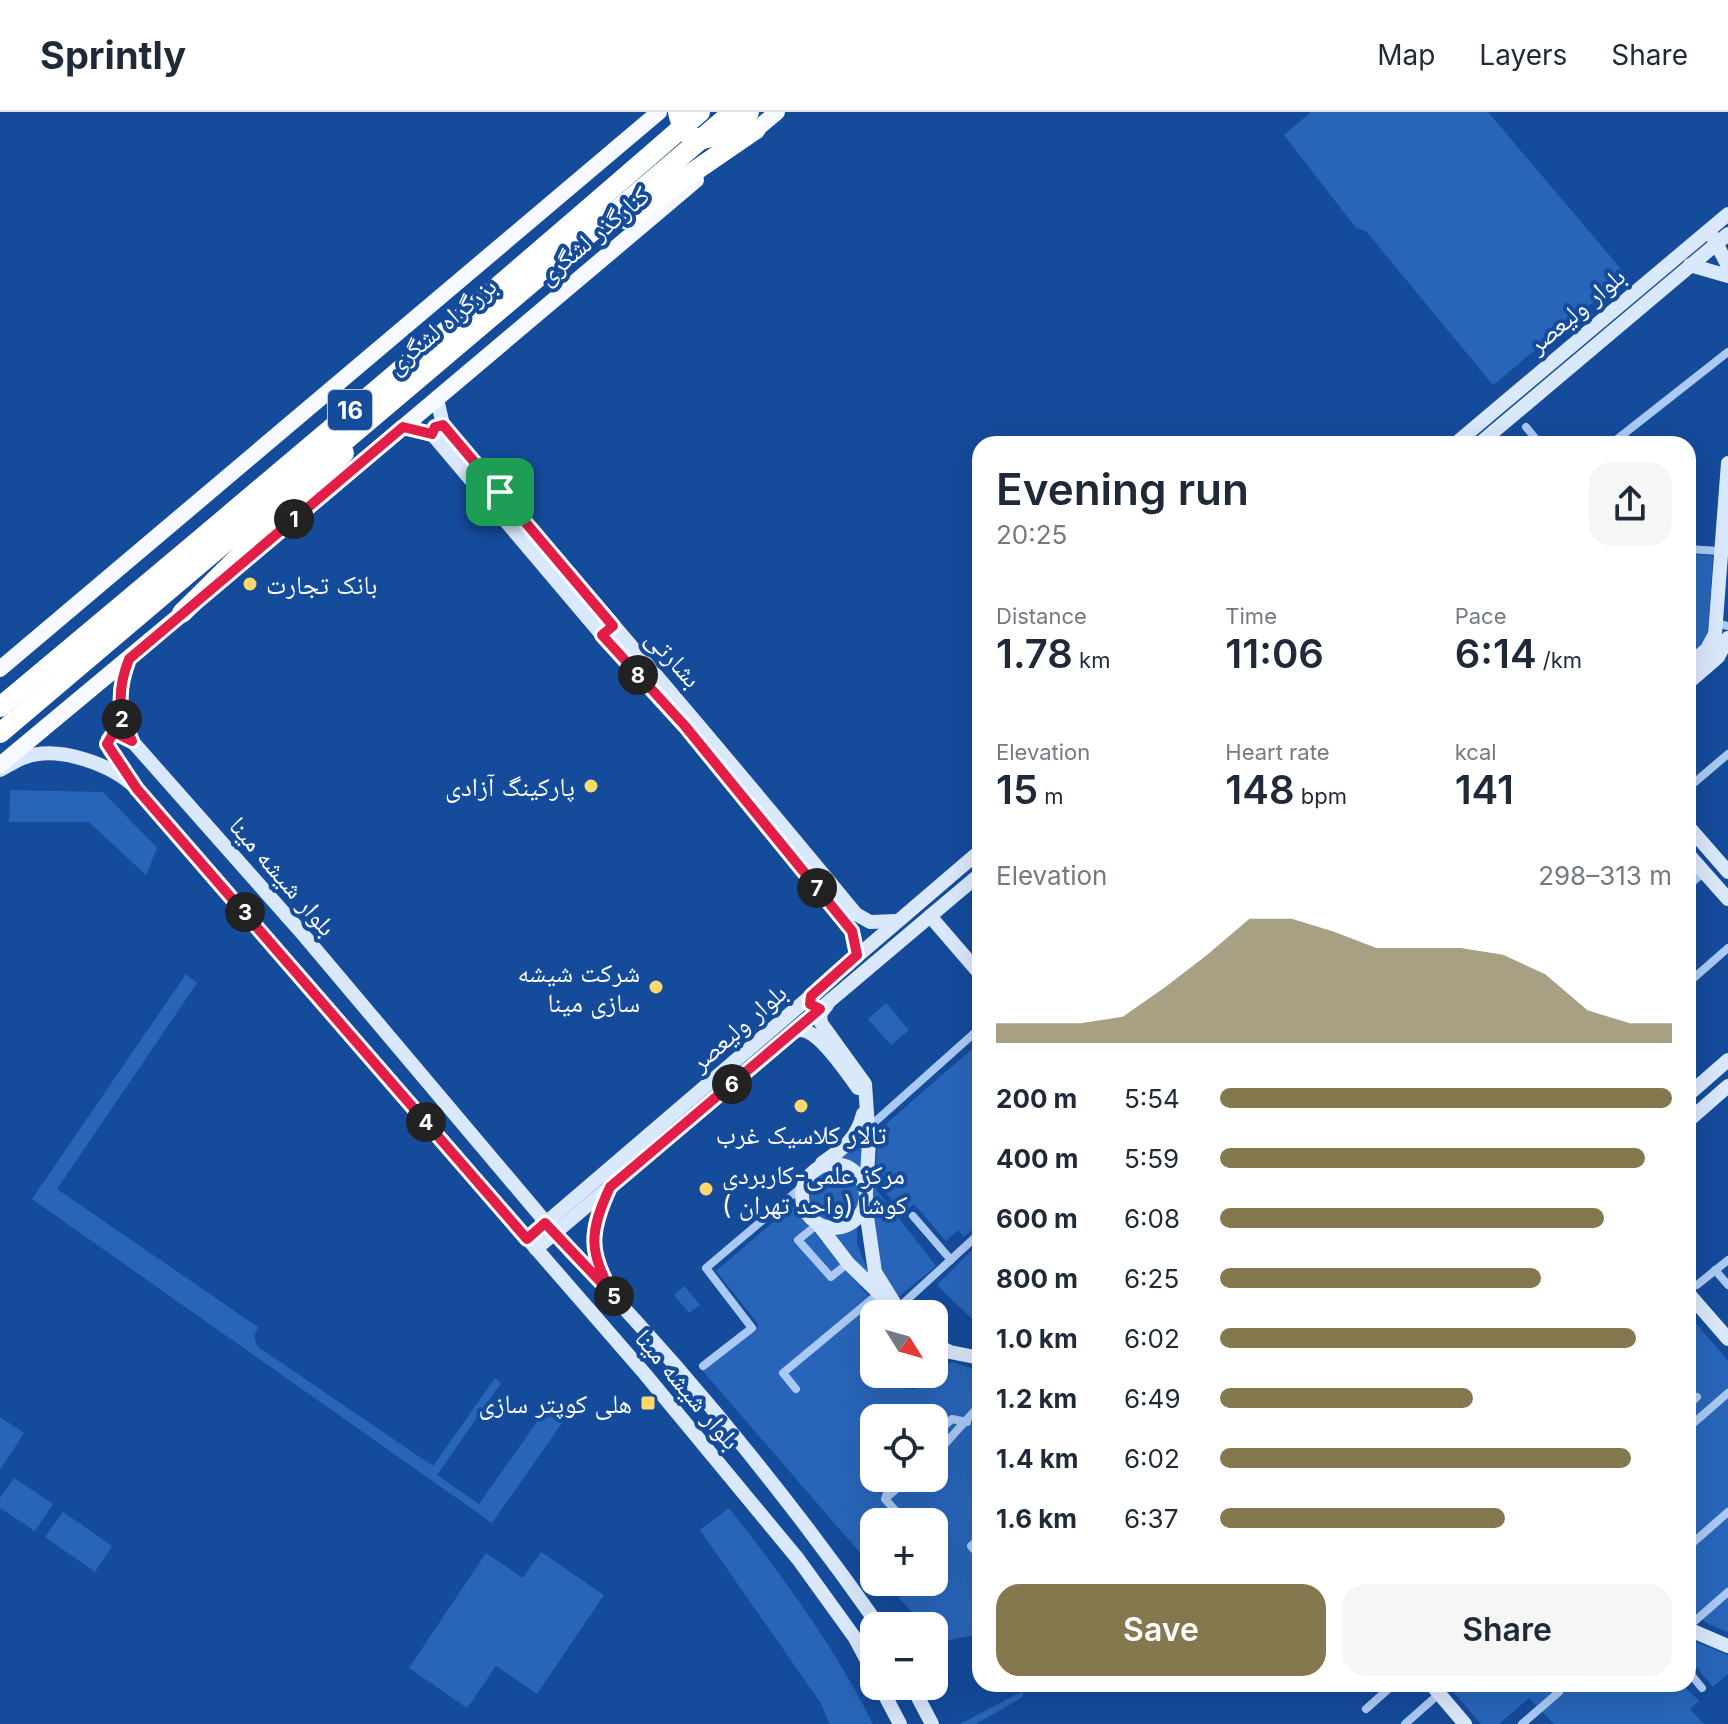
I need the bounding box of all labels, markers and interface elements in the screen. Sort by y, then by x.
text: Sprintly [40,32,186,78]
text: Map [1377,38,1435,72]
text: Layers [1479,38,1567,72]
text: Share [1611,38,1688,72]
street label: کنارگذر لشگری [531,179,656,292]
street label: بلوار ولیعصر [1520,260,1631,360]
street label: بزرگراه لشگری [380,270,503,381]
road number: 16 [328,390,372,430]
pin [466,458,534,526]
text: Evening run [996,462,1249,516]
button: share [1588,462,1672,546]
icon: arrive [478,470,522,514]
pin: 1 [274,499,314,539]
text: 1 [289,506,299,532]
text: 20:25 [996,519,1067,550]
place label: بانک تجارت [266,569,377,600]
marker: بانک تجارت [241,575,259,593]
text: Distance [996,603,1087,629]
text: Time [1225,603,1277,629]
text: Pace [1455,603,1506,629]
street label: بشارتی [639,622,708,694]
text: 1.78 [996,629,1073,678]
text: 11:06 [1225,629,1324,678]
text: 6:14 [1455,629,1537,678]
text: km [1073,647,1110,673]
text: /km [1537,647,1582,673]
pin: 8 [618,655,658,695]
text: 8 [631,662,645,688]
pin: 2 [102,699,142,739]
text: 2 [115,706,129,732]
text: Elevation [996,739,1090,765]
text: Heart rate [1225,739,1330,765]
text: kcal [1455,739,1497,765]
text: 15 [996,765,1038,814]
text: 148 [1225,765,1295,814]
text: 141 [1455,765,1514,814]
place label: پارکینگ آزادی [445,771,575,803]
marker: پارکینگ آزادی [582,777,600,795]
text: m [1038,783,1064,809]
text: bpm [1295,783,1347,809]
street label: بلوار شیشه مینا [223,810,343,942]
text: Elevation [996,860,1107,891]
text: 298–313 m [1538,860,1672,891]
pin: 7 [797,868,837,908]
text: 7 [811,875,823,901]
pin: 3 [225,892,265,932]
text: 3 [238,899,252,925]
place label: شرکت شیشه سازی مینا [518,957,640,1019]
street label: بلوار ولیعصر [683,977,793,1078]
marker: شرکت شیشه سازی مینا [647,978,665,996]
pin: 6 [712,1064,752,1104]
text: 6 [725,1071,739,1097]
text: 200 m [996,1083,1077,1114]
text: 5:54 [1124,1083,1180,1114]
marker: تالار کلاسیک غرب [792,1097,810,1115]
pin: 4 [406,1102,446,1142]
text: 4 [419,1109,433,1135]
place label: تالار کلاسیک غرب [716,1119,887,1150]
text: 400 m [996,1143,1079,1174]
text: 5:59 [1124,1143,1179,1174]
place label: مرکز علمی-کاربردی کوشا (واحد تهران ) [722,1159,908,1221]
marker: مرکز علمی-کاربردی کوشا (واحد تهران ) [697,1180,715,1198]
text: 600 m [996,1203,1078,1234]
text: 6:08 [1124,1203,1180,1234]
text: 800 m [996,1263,1078,1294]
text: 6:25 [1124,1263,1179,1294]
pin: 5 [594,1276,634,1316]
text: 5 [607,1283,621,1309]
north arrow [860,1300,948,1388]
map controls [860,1300,948,1700]
street label: بلوار شیشه مینا [629,1323,747,1455]
text: 1.0 km [996,1323,1078,1354]
text: 6:02 [1124,1323,1180,1354]
text: 1.2 km [996,1383,1077,1414]
text: 6:49 [1124,1383,1181,1414]
place label: هلی کوپتر سازی [478,1388,632,1420]
marker: هلی کوپتر سازی [639,1394,657,1412]
button: locate [860,1404,948,1492]
text: 1.4 km [996,1443,1078,1474]
text: 6:02 [1124,1443,1180,1474]
text: 1.6 km [996,1503,1077,1534]
text: 6:37 [1124,1503,1178,1534]
button: + [860,1508,948,1596]
button: Save [996,1584,1326,1676]
button: Share [1342,1584,1672,1676]
button: − [860,1612,948,1700]

